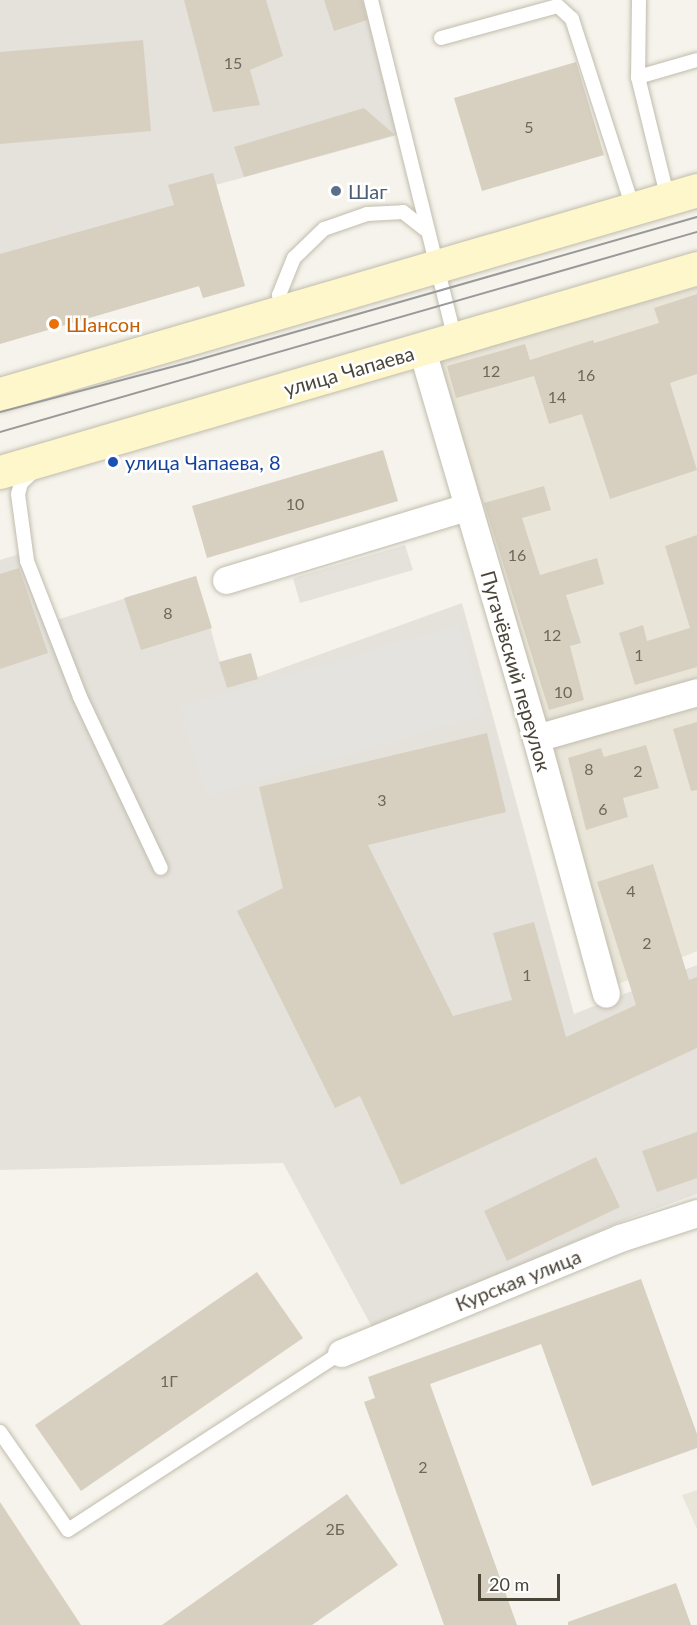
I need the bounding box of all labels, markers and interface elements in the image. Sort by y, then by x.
house number: 15 [224,53,242,73]
house number: 5 [524,117,534,137]
place label: Шаг [348,179,387,203]
marker: Шаг [329,184,343,198]
place label: Шансон [66,312,140,336]
marker: Шансон [47,317,61,331]
street label: улица Чапаева [281,341,417,401]
house number: 12 [482,361,500,381]
house number: 16 [577,365,595,385]
house number: 14 [548,387,566,407]
place label: улица Чапаева, 8 [125,450,281,474]
marker: улица Чапаева, 8 [106,455,120,469]
house number: 10 [286,494,304,514]
house number: 16 [508,545,526,565]
street label: Пугачёвский переулок [476,568,556,774]
house number: 8 [163,603,173,623]
house number: 12 [543,625,561,645]
house number: 1 [634,645,644,665]
house number: 10 [554,682,572,702]
house number: 8 [584,759,594,779]
house number: 2 [633,761,643,781]
house number: 3 [377,790,387,810]
house number: 6 [598,799,608,819]
house number: 4 [626,881,636,901]
house number: 2 [642,933,652,953]
house number: 1 [522,965,532,985]
street label: Курская улица [452,1244,584,1316]
house number: 1Г [160,1371,178,1391]
house number: 2 [418,1457,428,1477]
house number: 2Б [325,1519,345,1539]
scale bar [481,1562,564,1600]
text: 20 m [489,1573,529,1595]

